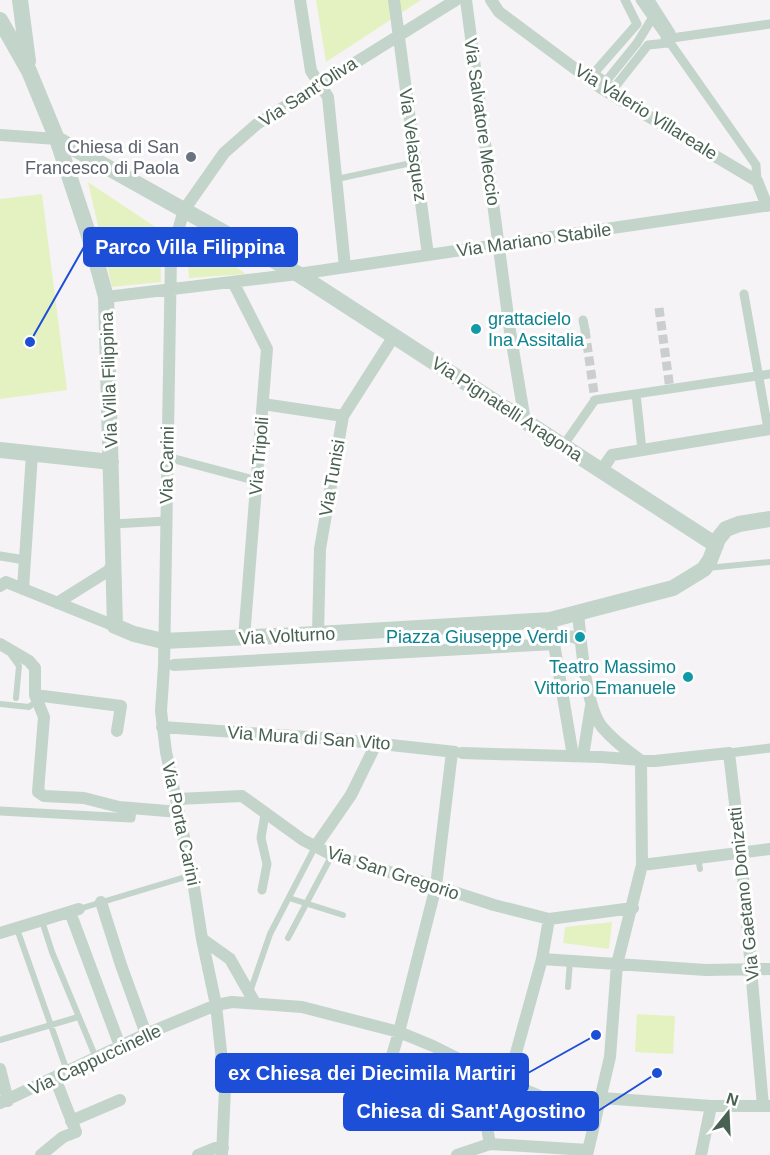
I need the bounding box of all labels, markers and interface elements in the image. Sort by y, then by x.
street label: Via Salvatore Meccio [460,37,504,207]
street label: Via Sant'Oliva [256,53,361,131]
street label: Via Valerio Villareale [571,60,721,164]
street label: Via Velasquez [395,87,431,203]
place label: Chiesa di San Francesco di Paola [25,137,180,178]
marker: Chiesa di San Francesco di Paola [184,150,198,164]
street label: Via Mariano Stabile [455,219,613,261]
callout: Parco Villa Filippina [84,228,297,266]
text: Parco Villa Filippina [95,236,286,258]
place label: grattacielo Ina Assitalia [488,309,585,350]
street label: Via Villa Filippina [97,310,121,449]
marker: grattacielo Ina Assitalia [469,322,483,336]
street label: Via Pignatelli Aragona [428,353,587,466]
street label: Via Tripoli [246,416,272,496]
street label: Via Carini [156,426,178,504]
street label: Via Tunisi [315,438,349,518]
street label: Via Volturno [238,623,336,649]
place label: Piazza Giuseppe Verdi [386,627,568,647]
marker: Piazza Giuseppe Verdi [573,630,587,644]
place label: Teatro Massimo Vittorio Emanuele [534,657,676,698]
marker: Teatro Massimo Vittorio Emanuele [681,670,695,684]
street label: Via Mura di San Vito [227,722,391,754]
street label: Via Porta Carini [158,760,204,888]
street label: Via Gaetano Donizetti [725,806,763,982]
street label: Via San Gregorio [324,842,462,904]
street label: Via Cappuccinelle [26,1021,164,1099]
callout: ex Chiesa dei Diecimila Martiri [216,1054,528,1092]
text: ex Chiesa dei Diecimila Martiri [228,1062,516,1084]
north arrow [698,1083,758,1143]
text: N [724,1089,741,1109]
callout: Chiesa di Sant'Agostino [344,1092,598,1130]
text: Chiesa di Sant'Agostino [356,1100,586,1122]

